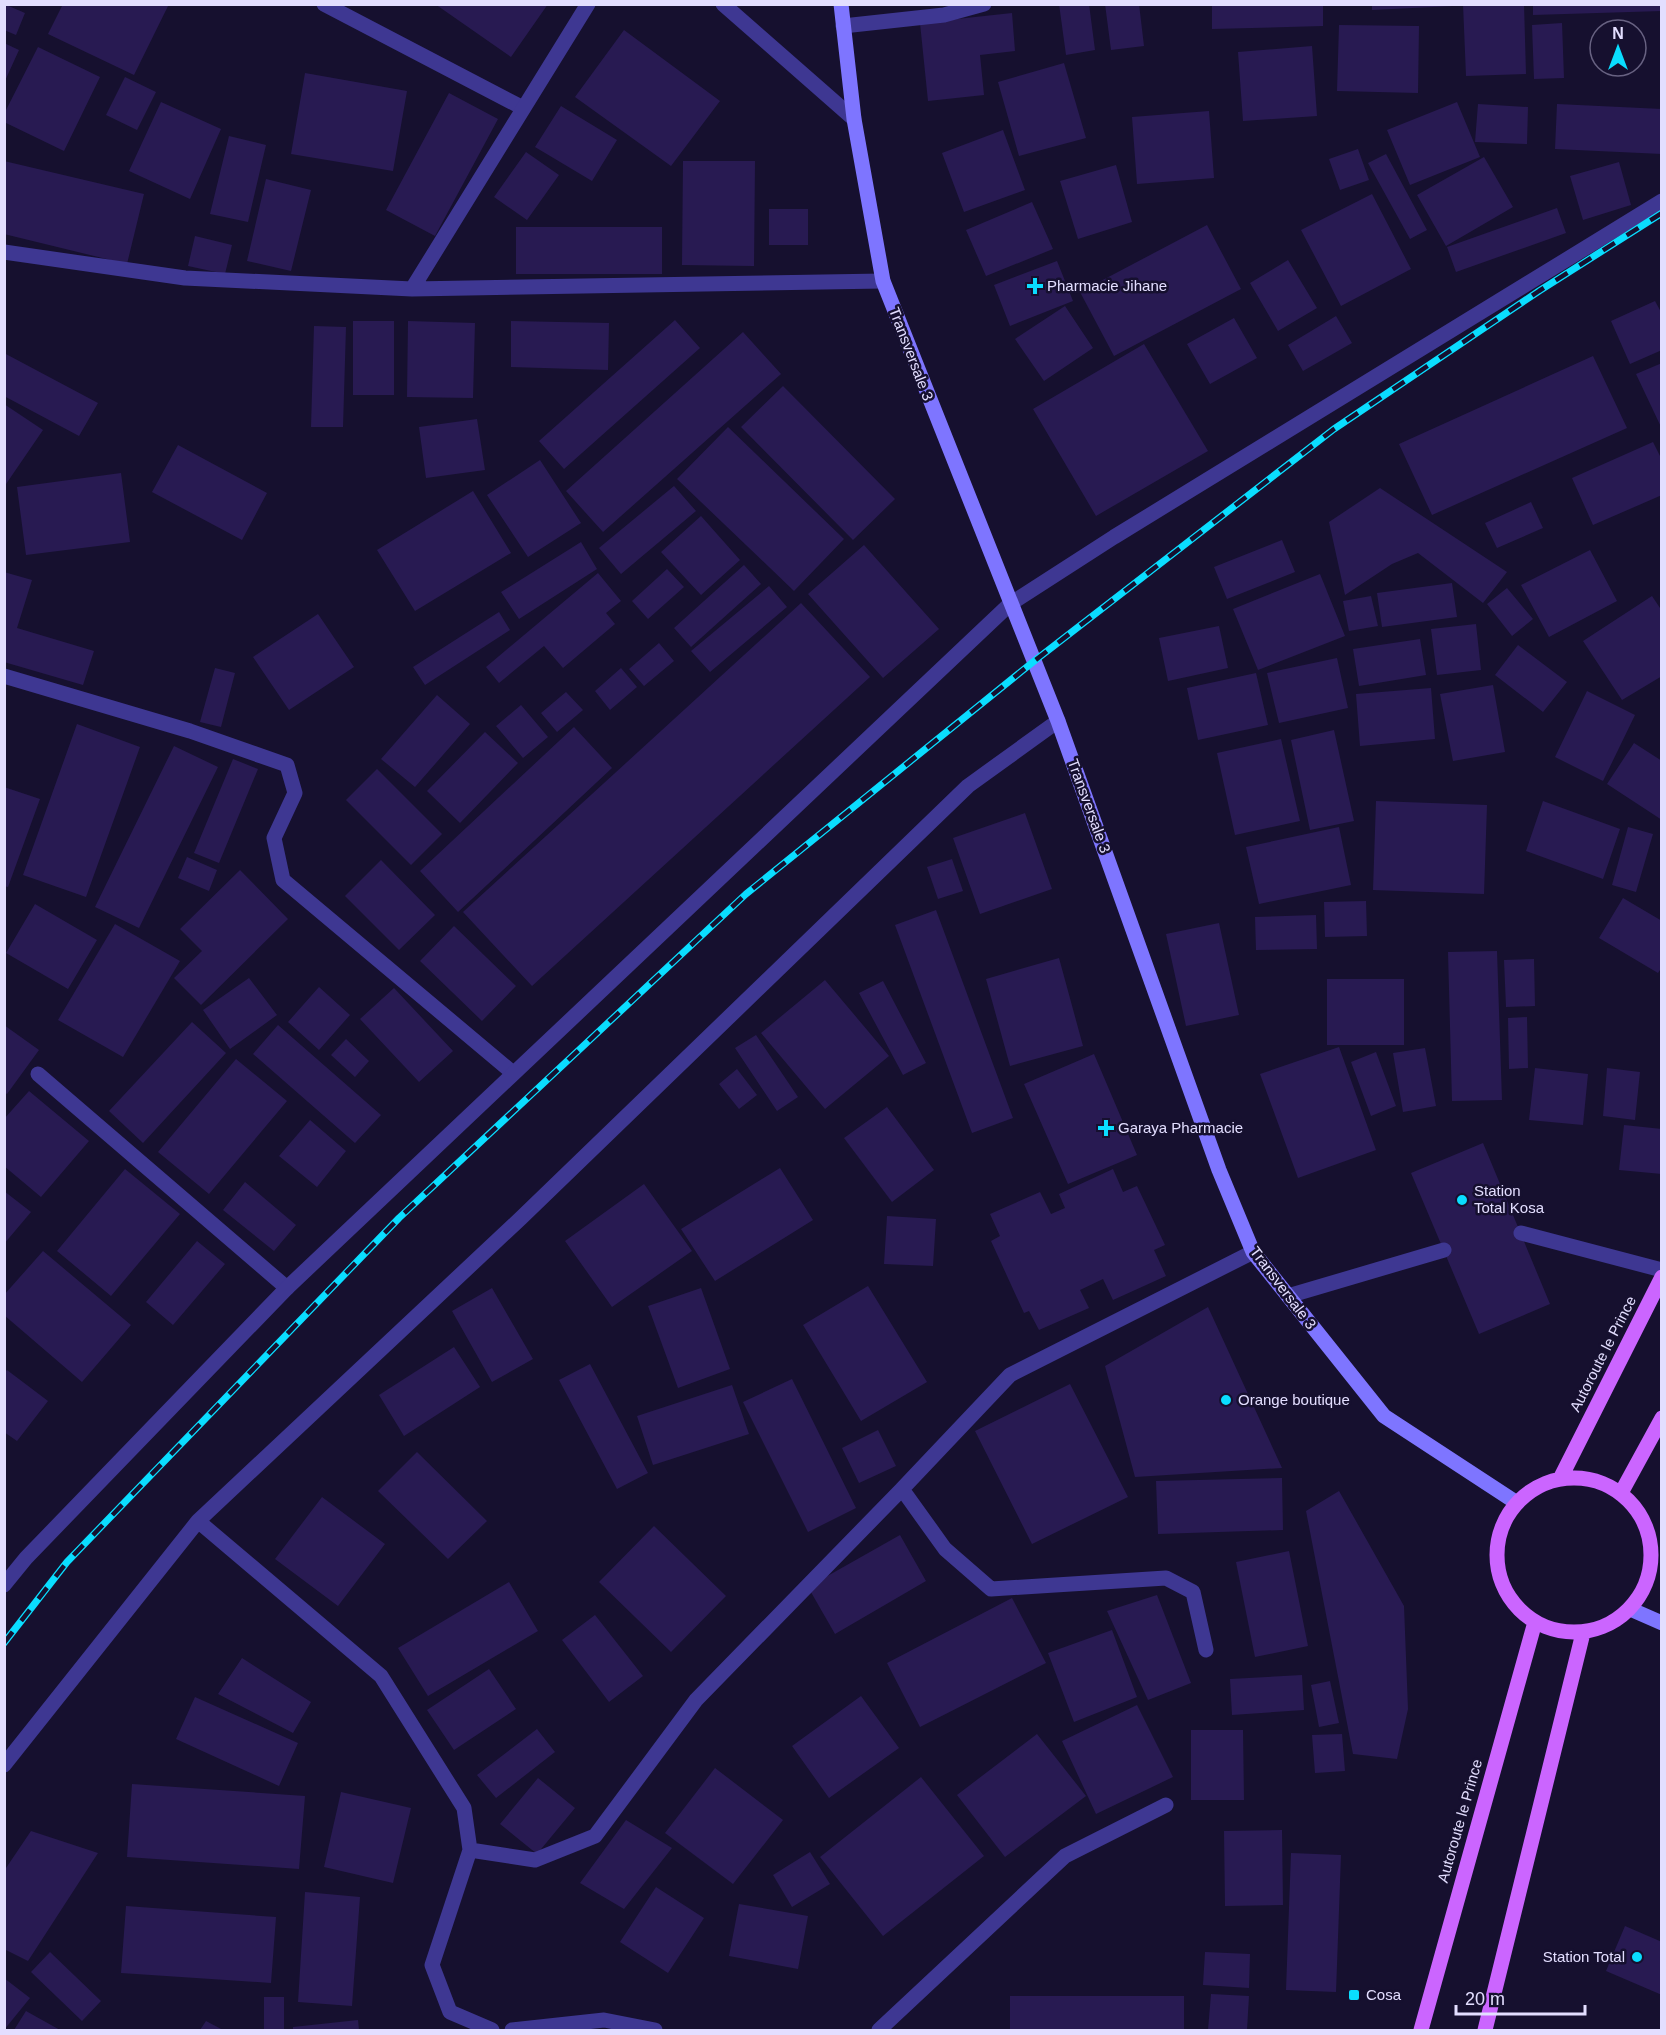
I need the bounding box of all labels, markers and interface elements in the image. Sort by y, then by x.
north arrow [1588,18,1648,78]
text: N [1612,25,1624,42]
place label: Pharmacie Jihane [1047,277,1167,294]
marker: Pharmacie Jihane [1028,279,1042,293]
street label: Transversale 3 [886,305,937,403]
street label: Transversale 3 [1065,757,1114,855]
place label: Garaya Pharmacie [1118,1119,1243,1136]
marker: Garaya Pharmacie [1099,1121,1113,1135]
place label: Station Total Kosa [1474,1182,1545,1216]
marker: Station Total Kosa [1455,1193,1469,1207]
street label: Transversale 3 [1247,1243,1320,1332]
street label: Autoroute le Prince [1566,1293,1639,1414]
place label: Orange boutique [1238,1391,1350,1408]
marker: Orange boutique [1219,1393,1233,1407]
street label: Autoroute le Prince [1434,1757,1485,1885]
place label: Station Total [1543,1948,1625,1965]
marker: Station Total [1630,1950,1644,1964]
scale bar [1456,1978,1585,2016]
place label: Cosa [1366,1986,1402,2003]
marker: Cosa [1347,1988,1361,2002]
text: 20 m [1465,1989,1505,2009]

